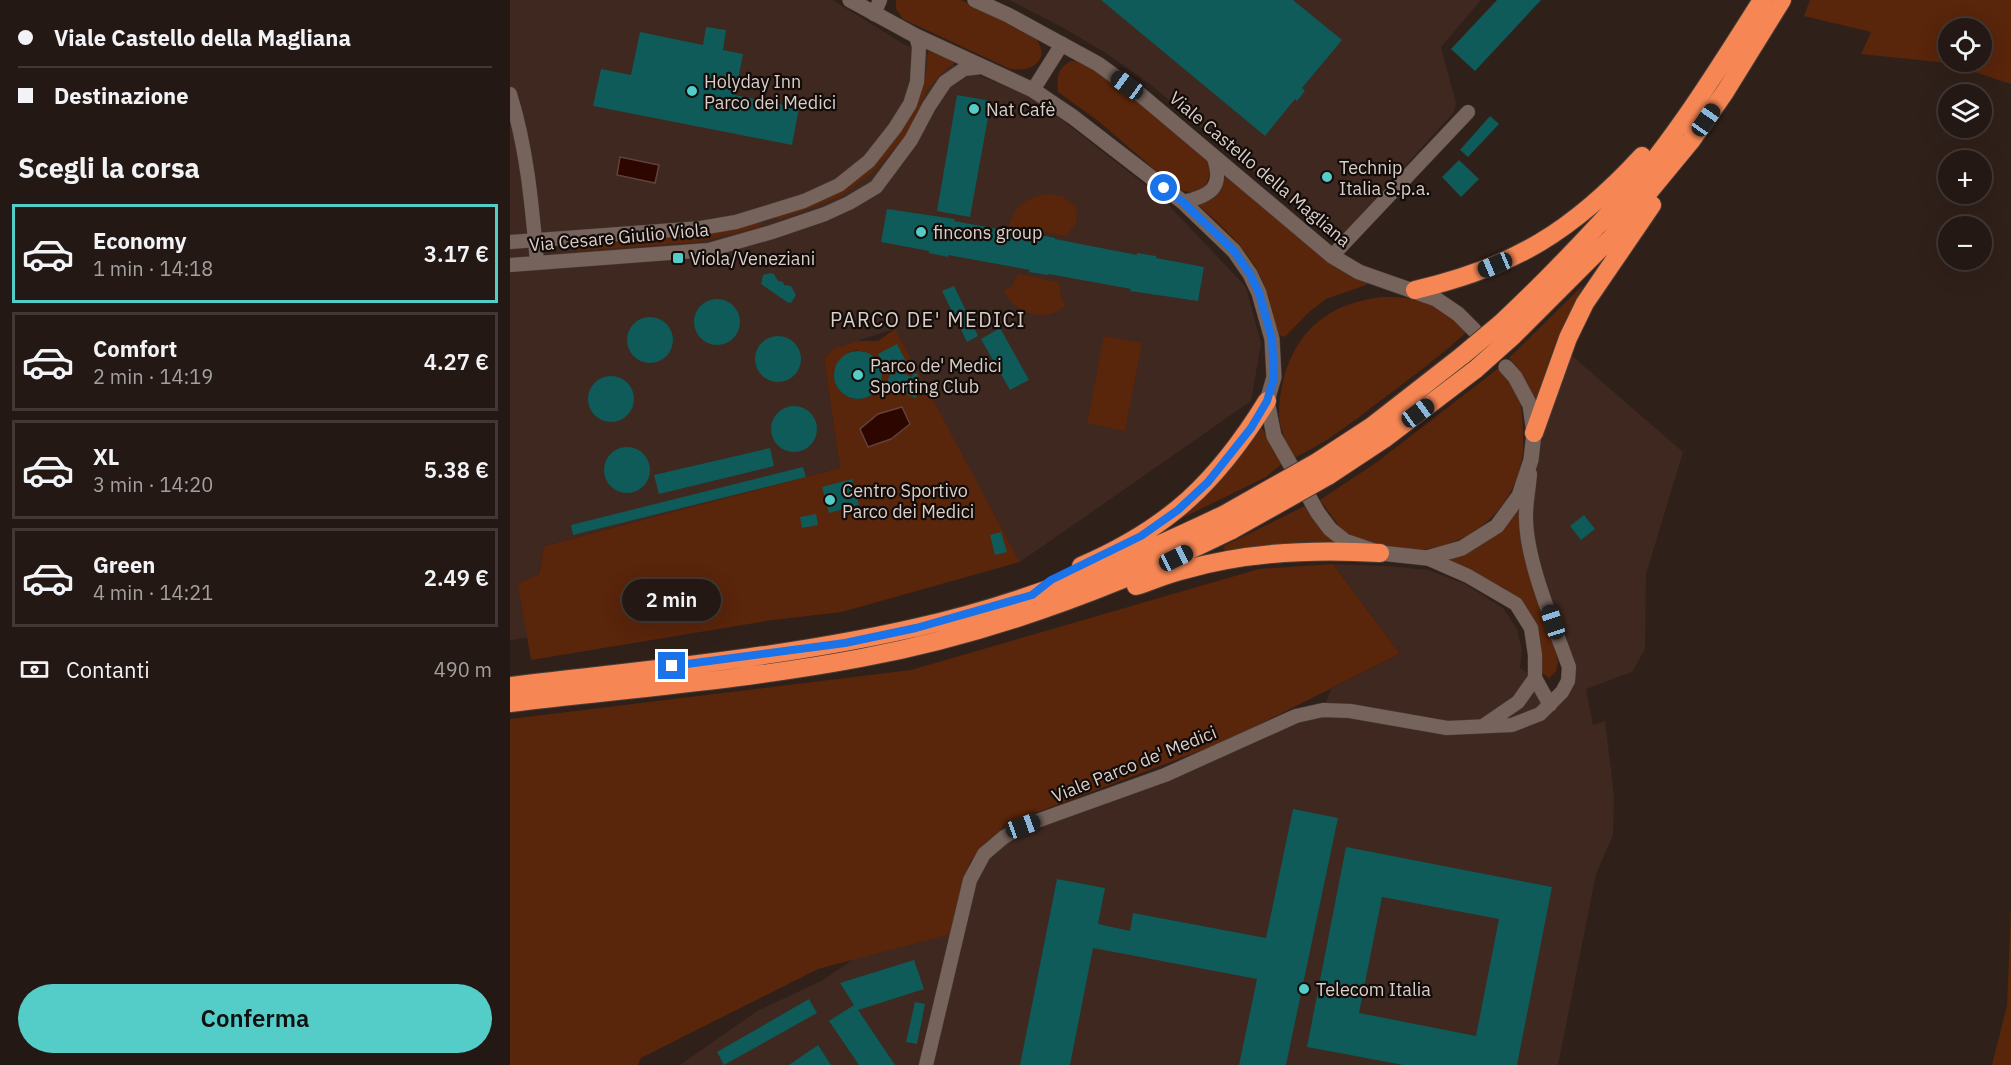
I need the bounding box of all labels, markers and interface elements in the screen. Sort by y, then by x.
map controls [1938,18,1992,270]
button: locate [1938,18,1992,72]
text: Viale Castello della Magliana [54,23,351,52]
car [1107,67,1147,103]
place label: Holyday Inn Parco dei Medici [704,70,836,114]
text: Destinazione [54,81,189,110]
marker: Holyday Inn Parco dei Medici [685,84,699,98]
button: layers [1938,84,1992,138]
street label: Viale Castello della Magliana [1164,86,1356,252]
place label: Nat Cafè [986,98,1055,121]
car [1688,100,1724,140]
marker: Nat Cafè [967,102,981,116]
text: Scegli la corsa [18,150,200,185]
button: + [1938,150,1992,204]
place label: Technip Italia S.p.a. [1339,156,1431,200]
marker: Technip Italia S.p.a. [1320,170,1334,184]
route start [1150,174,1177,201]
button: − [1938,216,1992,270]
street label: Via Cesare Giulio Viola [528,218,710,256]
place label: fincons group [933,221,1042,244]
marker: fincons group [914,225,928,239]
text: Economy [93,226,187,255]
icon: car [21,227,75,281]
text: 3.17 € [424,239,489,268]
place label: Viola/Veneziani [690,247,815,270]
car [1475,250,1515,280]
marker: Viola/Veneziani [671,251,685,265]
text: 1 min · 14:18 [93,255,213,282]
district label: PARCO DE' MEDICI [830,306,1026,333]
text: Comfort [93,334,177,363]
icon: car [21,335,75,389]
text: 4.27 € [424,347,489,376]
place label: Parco de' Medici Sporting Club [870,354,1002,398]
text: 2 min · 14:19 [93,363,213,390]
marker: Parco de' Medici Sporting Club [851,368,865,382]
car [1398,395,1438,431]
text: XL [93,442,119,471]
icon: car [21,443,75,497]
text: 5.38 € [424,455,489,484]
text: 3 min · 14:20 [93,471,213,498]
place label: Centro Sportivo Parco dei Medici [842,479,974,523]
marker: Centro Sportivo Parco dei Medici [823,493,837,507]
car [1156,542,1196,574]
text: Green [93,550,155,579]
icon: car [21,551,75,605]
text: 2.49 € [424,563,489,592]
text: 4 min · 14:21 [93,579,213,606]
callout: 2 min [622,579,722,621]
text: 2 min [646,586,697,613]
car [1539,602,1567,642]
route end [658,652,685,679]
icon: cash [18,653,51,686]
text: Contanti [66,655,150,684]
text: 490 m [434,656,492,683]
street label: Viale Parco de' Medici [1048,720,1220,808]
car [1003,811,1043,841]
place label: Telecom Italia [1316,978,1431,1001]
marker: Telecom Italia [1297,982,1311,996]
button: Conferma [18,984,492,1053]

